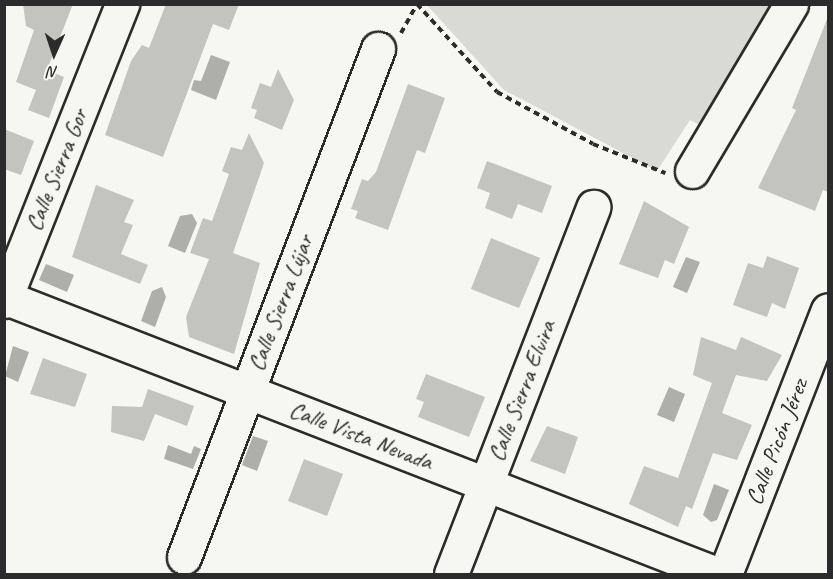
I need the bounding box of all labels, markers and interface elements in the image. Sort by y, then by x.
north arrow [24,24,84,84]
text: N [48,62,59,82]
street label: Calle Sierra Gor [19,104,95,236]
street label: Calle Sierra Lújar [242,231,320,375]
street label: Calle Sierra Elvira [482,317,562,465]
street label: Calle Picón Jérez [740,375,814,509]
street label: Calle Vista Nevada [286,396,436,476]

